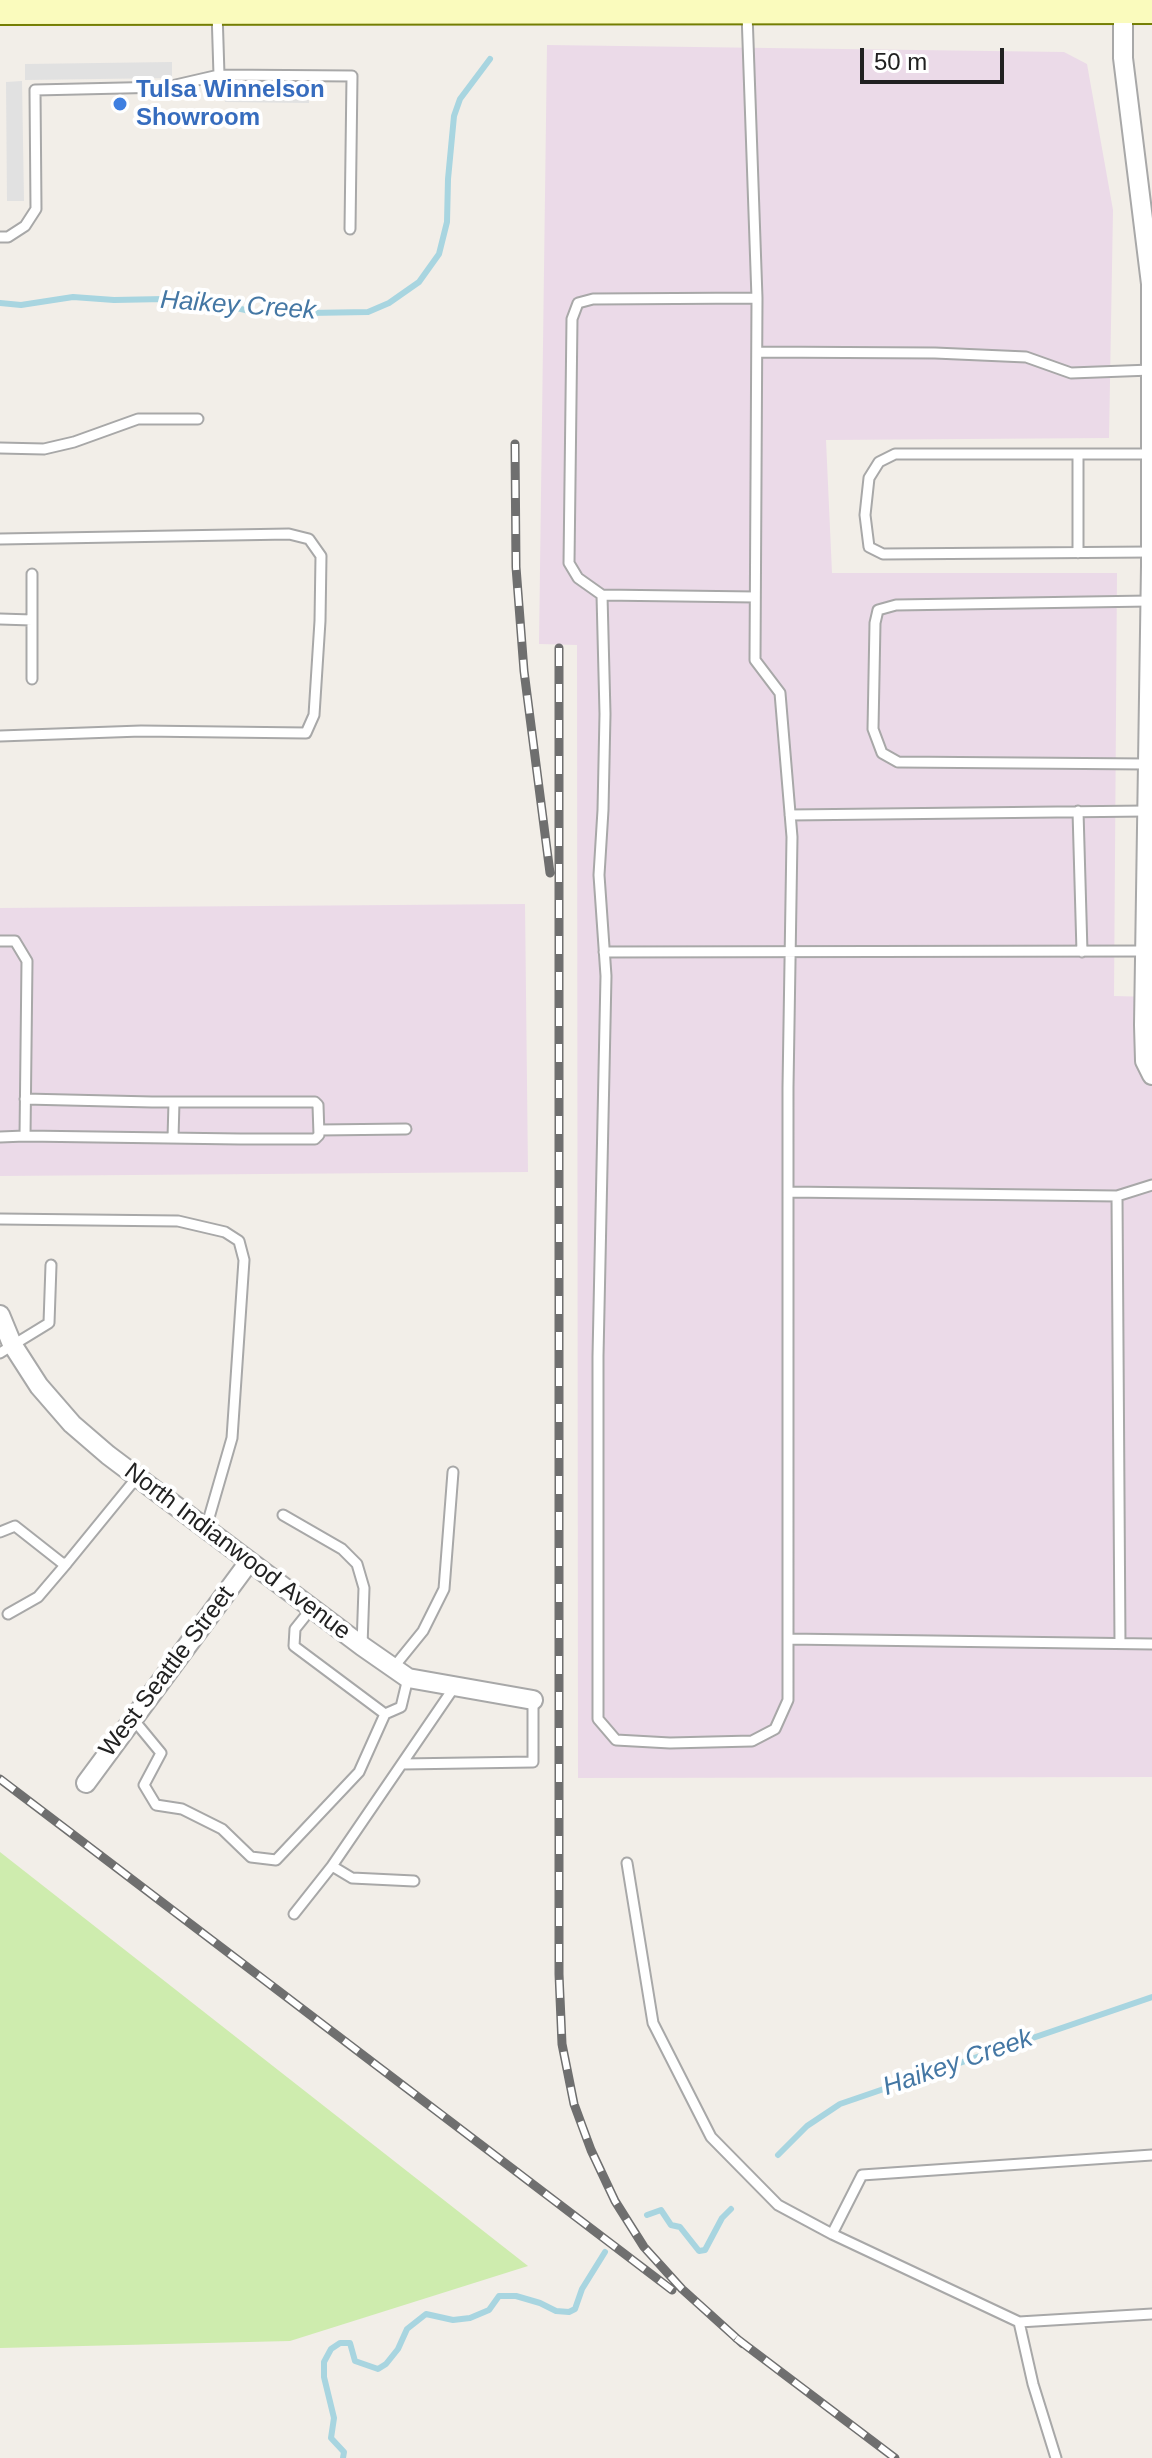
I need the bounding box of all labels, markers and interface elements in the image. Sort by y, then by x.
scale bar [864,32,1008,82]
text: 50 m [874,48,927,75]
place label: Tulsa Winnelson Showroom [136,76,325,132]
marker: Tulsa Winnelson Showroom [111,95,129,113]
water label: Haikey Creek [159,285,317,327]
street label: North Indianwood Avenue [118,1458,356,1646]
street label: West Seattle Street [93,1581,241,1763]
water label: Haikey Creek [879,2023,1037,2103]

